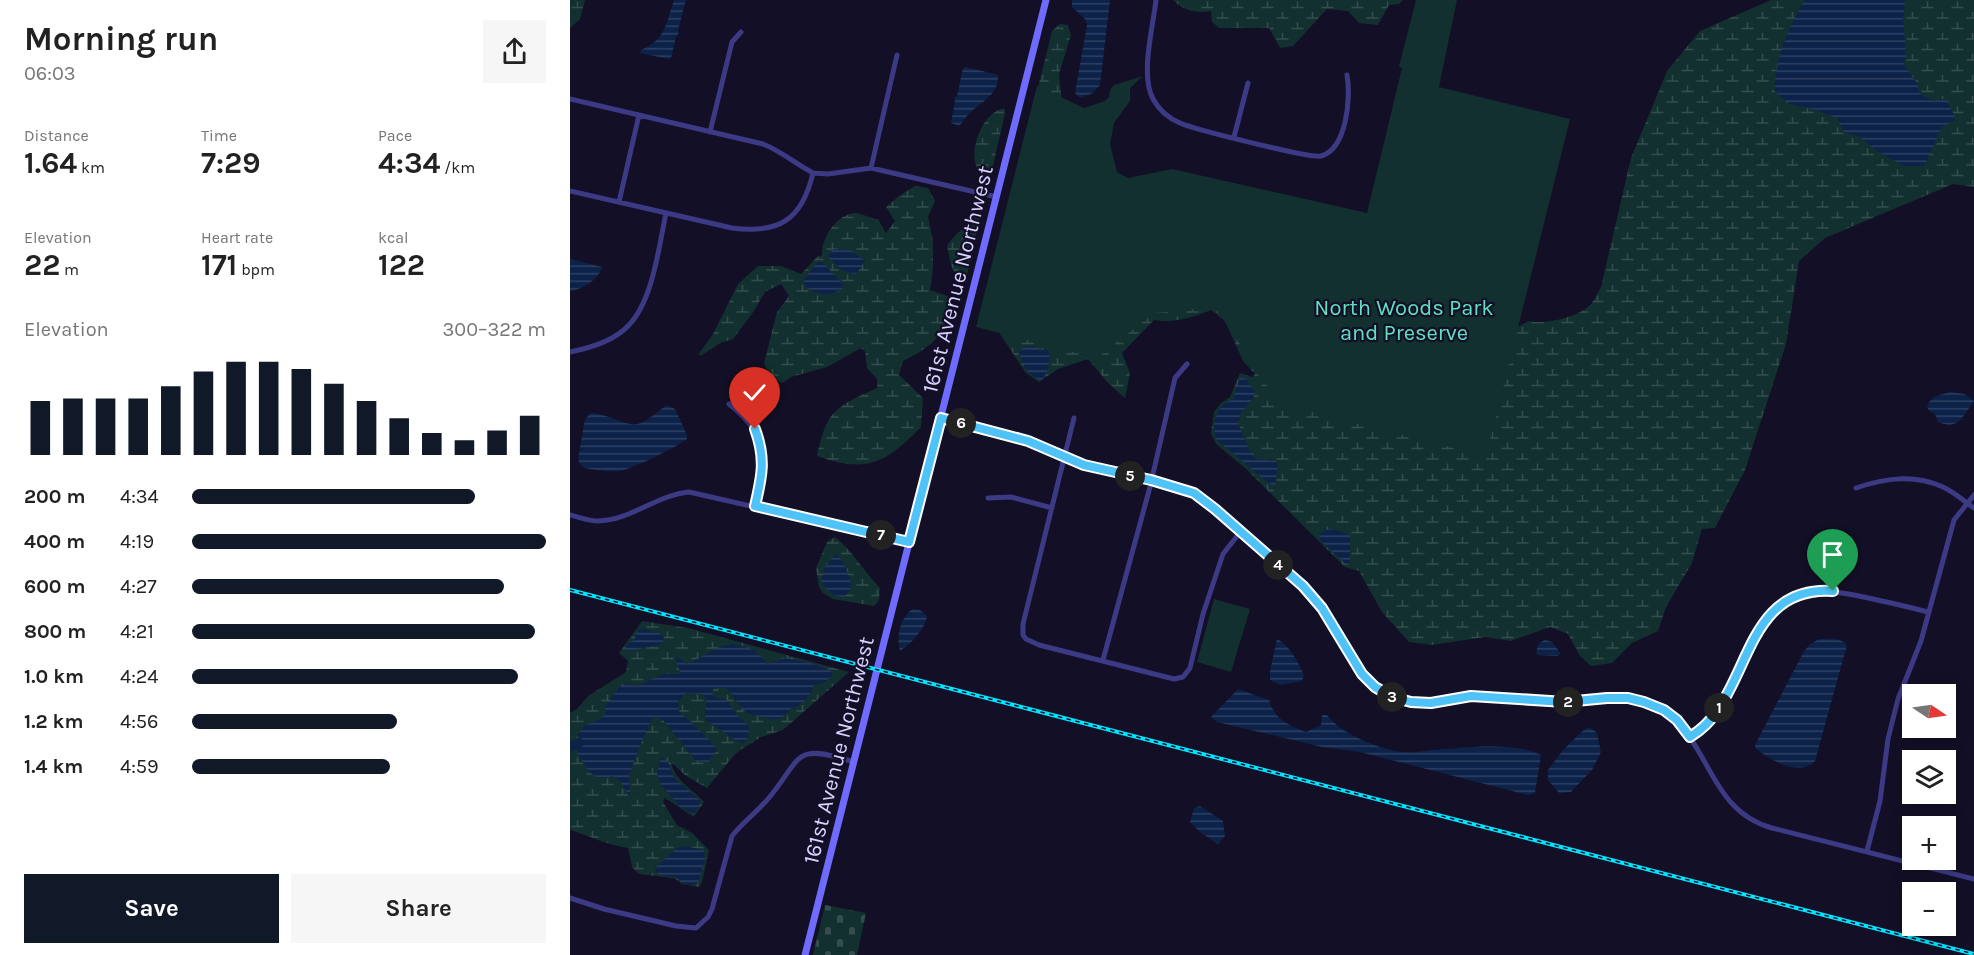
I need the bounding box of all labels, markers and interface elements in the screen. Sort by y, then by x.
text: Morning run [24,20,218,58]
button: share [483,20,546,83]
text: 06:03 [24,62,76,85]
text: Distance [24,126,89,145]
text: Time [201,126,237,145]
text: Pace [378,126,412,145]
text: 1.64 [24,145,77,181]
text: 7:29 [201,145,260,181]
text: 4:34 [378,145,440,181]
text: km [77,158,105,177]
text: /km [440,158,475,177]
street label: 161st Avenue Northwest [917,163,999,396]
text: Elevation [24,228,92,247]
text: Heart rate [201,228,273,247]
text: kcal [378,228,409,247]
text: 22 [24,247,60,283]
text: 171 [201,247,237,283]
text: 122 [378,247,425,283]
text: m [60,260,79,279]
text: bpm [237,260,275,279]
park label: North Woods Park and Preserve [1314,295,1494,346]
text: Elevation [24,318,109,341]
text: 300–322 m [443,318,546,341]
pin [729,367,780,429]
icon: check [738,376,771,409]
pin: 6 [946,408,976,438]
text: 6 [956,413,966,432]
pin: 5 [1115,461,1145,491]
text: 5 [1125,466,1135,485]
text: 200 m [24,485,85,508]
text: 4:34 [120,485,159,508]
pin: 7 [866,520,896,550]
text: 7 [877,525,885,544]
pin [1807,529,1858,591]
text: 400 m [24,530,85,553]
text: 4:19 [120,530,154,553]
icon: arrive [1816,538,1849,571]
pin: 4 [1263,550,1293,580]
text: 4 [1273,555,1283,574]
text: 600 m [24,575,85,598]
text: 4:27 [120,575,157,598]
text: 800 m [24,620,86,643]
text: 4:21 [120,620,154,643]
street label: 161st Avenue Northwest [798,634,880,867]
text: 1.0 km [24,665,84,688]
text: 4:24 [120,665,159,688]
pin: 3 [1377,682,1407,712]
north arrow [1902,684,1956,738]
map controls [1902,684,1956,936]
text: 3 [1387,687,1397,706]
pin: 2 [1553,687,1583,717]
text: 2 [1563,692,1573,711]
pin: 1 [1704,693,1734,723]
text: 1 [1716,698,1722,717]
text: 1.2 km [24,710,83,733]
text: 4:56 [120,710,159,733]
button: layers [1902,750,1956,804]
text: 1.4 km [24,755,83,778]
text: 4:59 [120,755,159,778]
button: + [1902,816,1956,870]
button: Save [24,874,279,943]
button: Share [291,874,546,943]
button: − [1902,882,1956,936]

